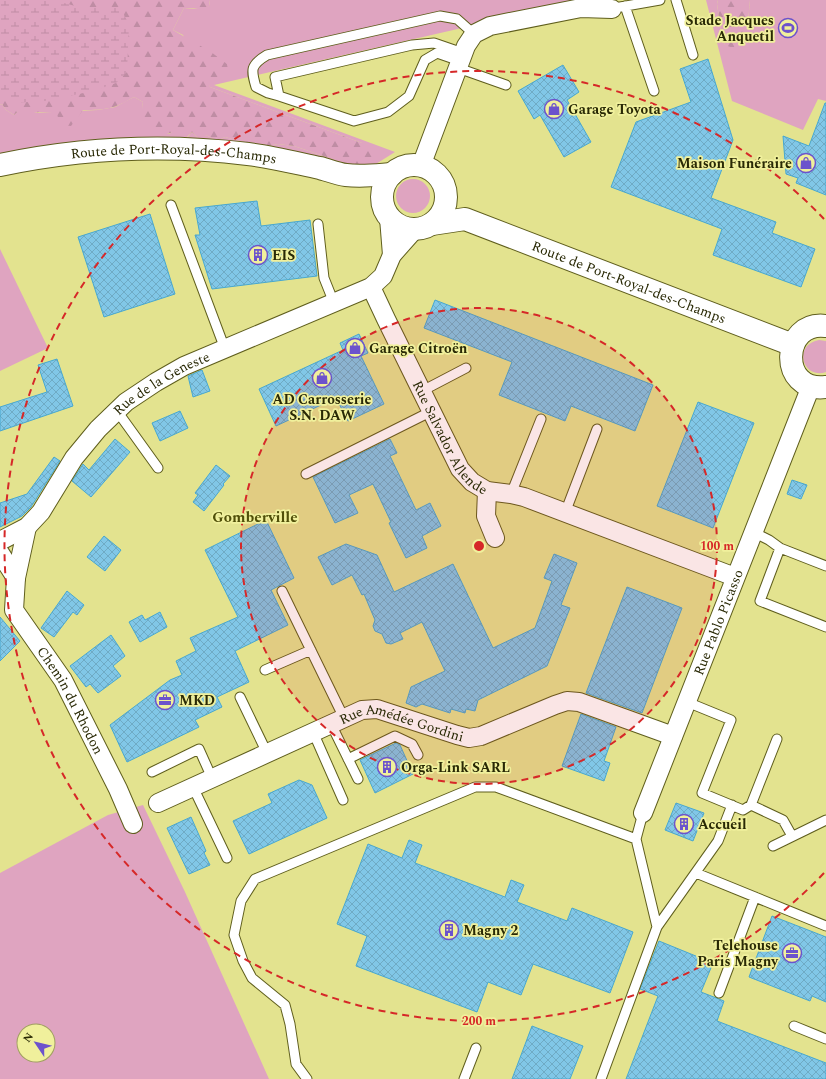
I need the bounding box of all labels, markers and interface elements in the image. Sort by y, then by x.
place label: Stade Jacques Anquetil [686,10,774,47]
sports icon: Stade Jacques Anquetil [777,17,799,39]
shop icon: Garage Toyota [543,98,565,120]
place label: Garage Toyota [568,99,662,120]
street label: Route de Port-Royal-des-Champs [70,139,279,170]
shop icon: Maison Funéraire [795,152,817,174]
place label: Maison Funéraire [677,153,792,174]
street label: Route de Port-Royal-des-Champs [529,236,729,329]
building icon: EIS [247,244,269,266]
place label: EIS [272,245,295,266]
shop icon: Garage Citroën [344,337,366,359]
place label: Garage Citroën [369,338,468,359]
street label: Rue de la Geneste [108,346,213,420]
shop icon: AD Carrosserie S.N. DAW [311,367,333,389]
street label: Rue Salvador Allende [407,377,492,500]
place label: AD Carrosserie S.N. DAW [273,389,371,426]
district label: Gomberville [212,506,298,529]
text: 100 m [700,537,734,556]
centre of rings [472,539,486,553]
street label: Rue Pablo Picasso [688,566,749,679]
street label: Chemin du Rhodon [32,642,109,758]
office icon: MKD [154,689,176,711]
place label: MKD [179,690,215,711]
street label: Rue Amédée Gordini [336,699,466,747]
building icon: Orga-Link SARL [376,756,398,778]
place label: Orga-Link SARL [401,757,510,778]
building icon: Accueil [673,813,695,835]
place label: Accueil [698,814,747,835]
building icon: Magny 2 [438,919,460,941]
place label: Magny 2 [463,920,518,941]
place label: Telehouse Paris Magny [697,935,779,972]
office icon: Telehouse Paris Magny [781,942,803,964]
text: 200 m [462,1012,496,1031]
north arrow [16,1023,56,1063]
text: N [19,1029,38,1046]

